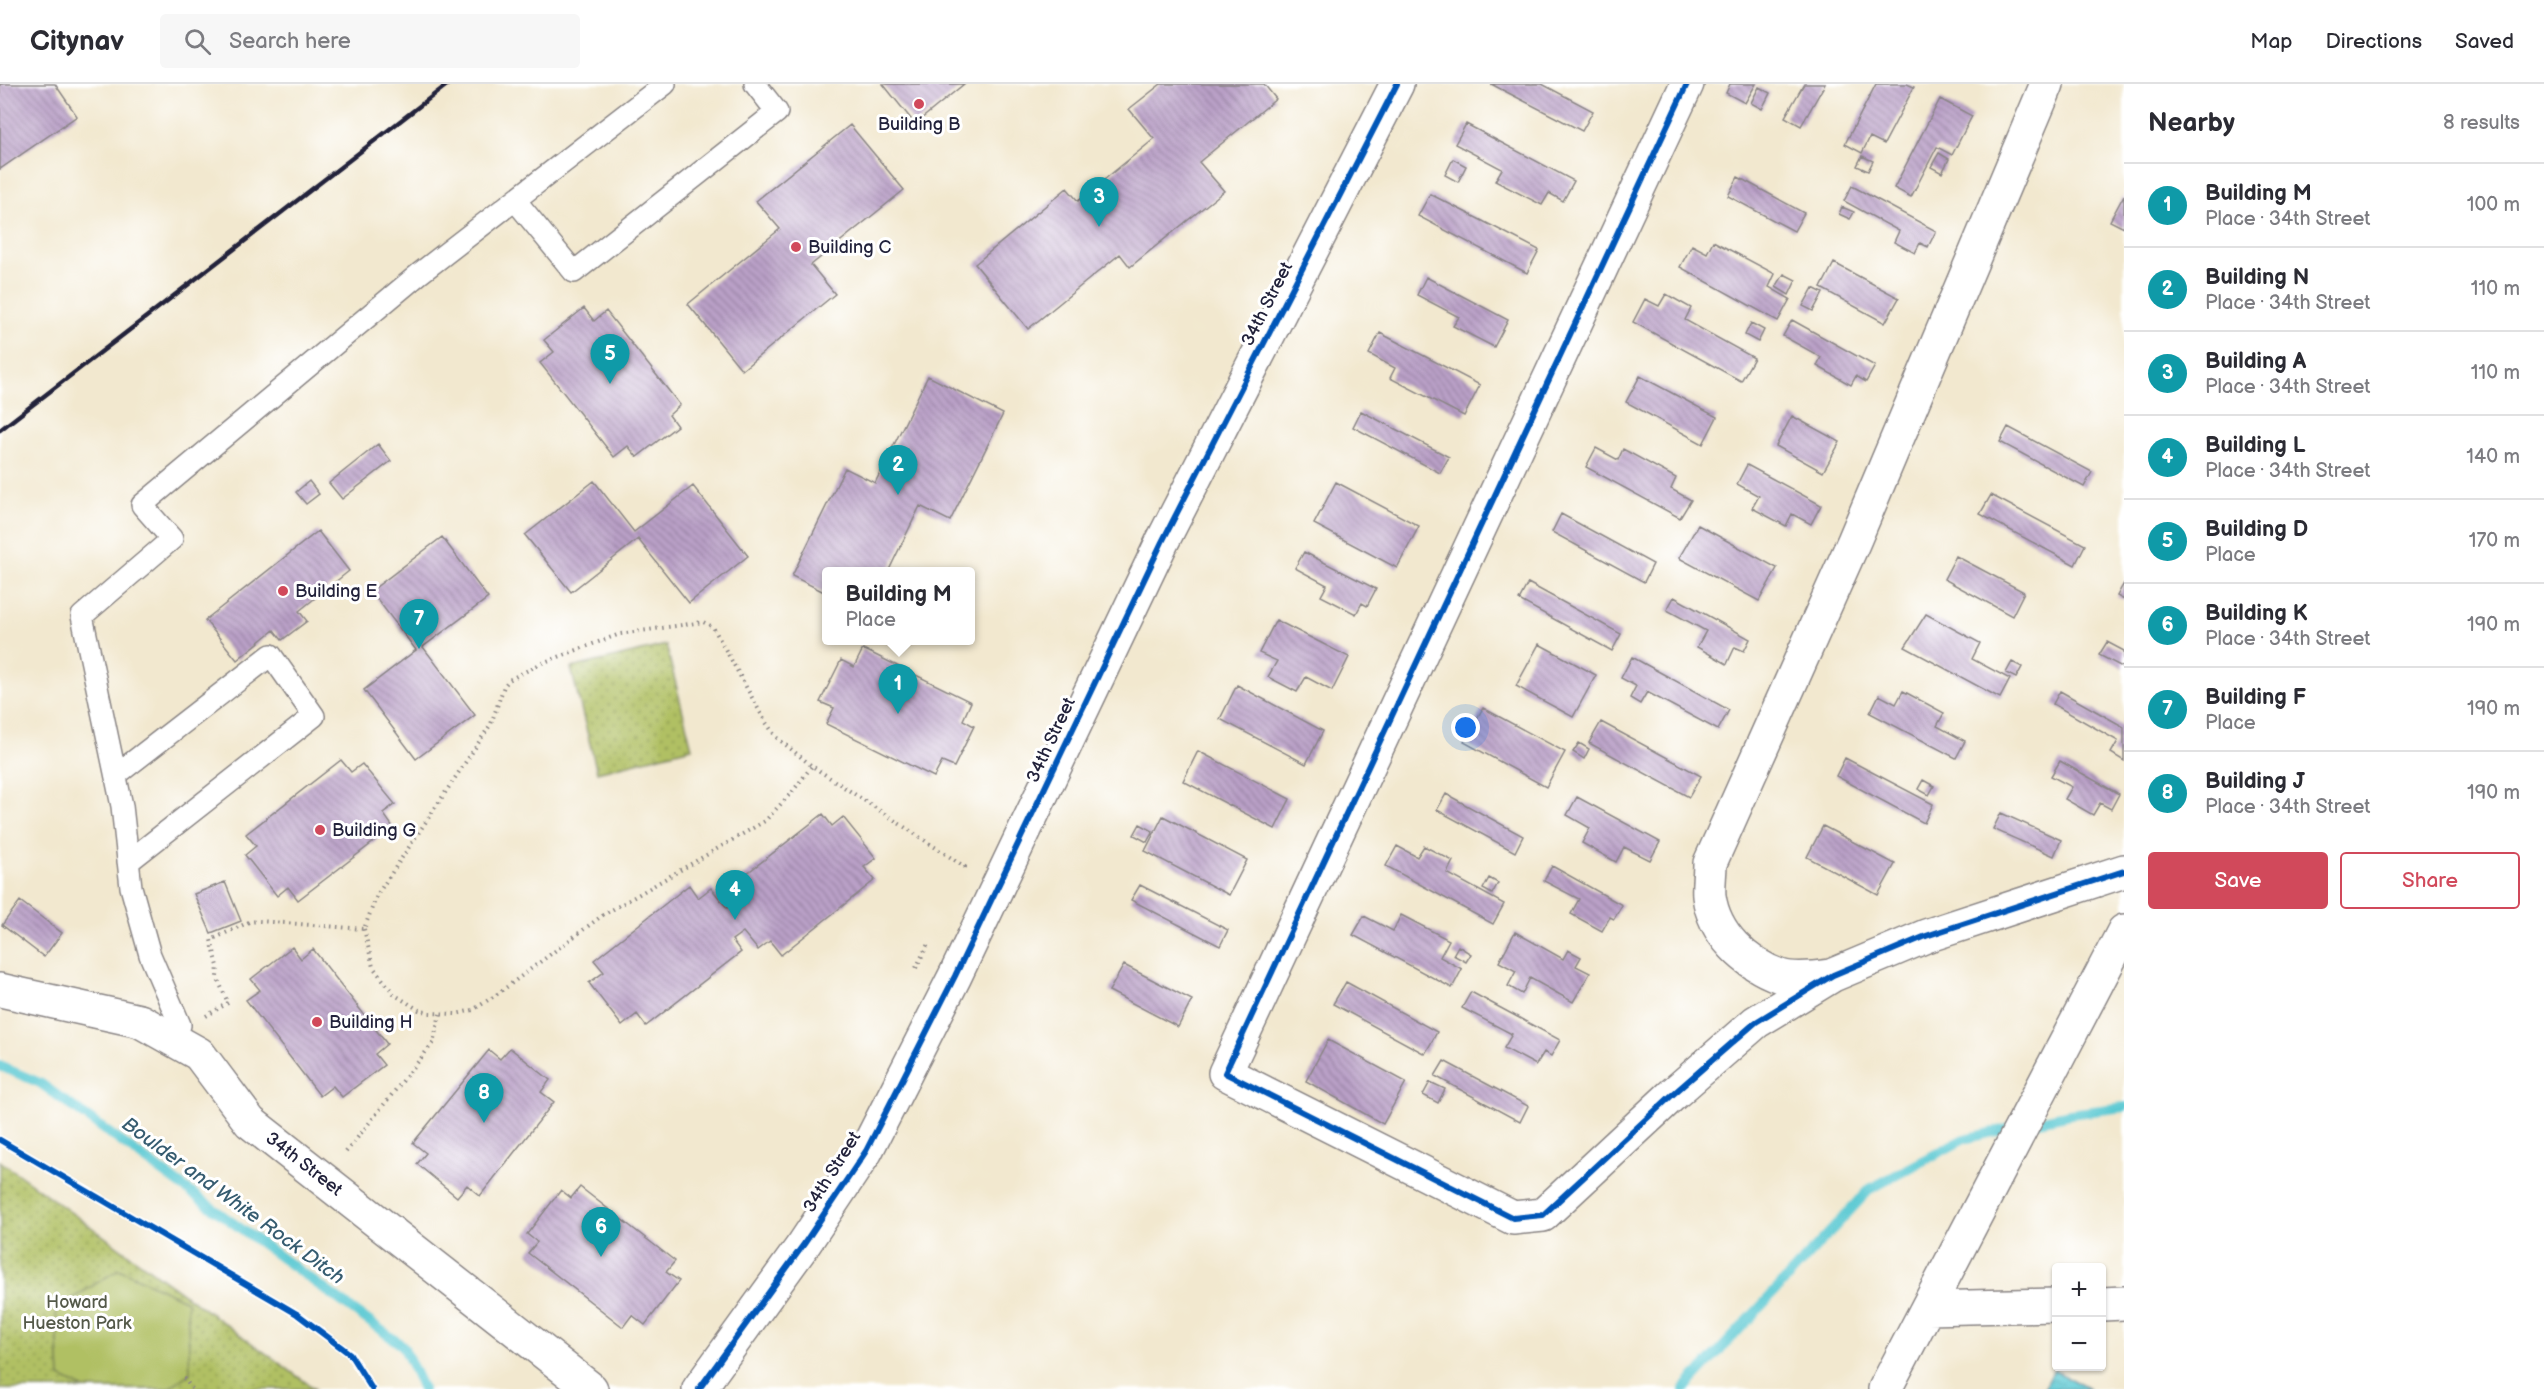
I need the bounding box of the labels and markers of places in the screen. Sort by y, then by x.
marker: Building B [912,97,926,111]
place label: Building B [878,114,960,135]
pin: 3 [1080,178,1118,227]
place label: Building C [808,237,891,258]
marker: Building C [789,240,803,254]
pin: 5 [590,334,630,384]
pin: 2 [878,446,918,495]
place label: Building E [295,581,377,602]
marker: Building E [276,584,290,598]
pin: 7 [400,600,438,649]
pin: 1 [878,664,918,714]
place label: Building G [332,820,416,841]
marker: Building G [313,823,327,837]
pin: 4 [716,870,754,920]
place label: Building H [329,1012,413,1033]
marker: Building H [310,1015,324,1029]
pin: 8 [464,1074,504,1123]
pin: 6 [582,1208,620,1257]

